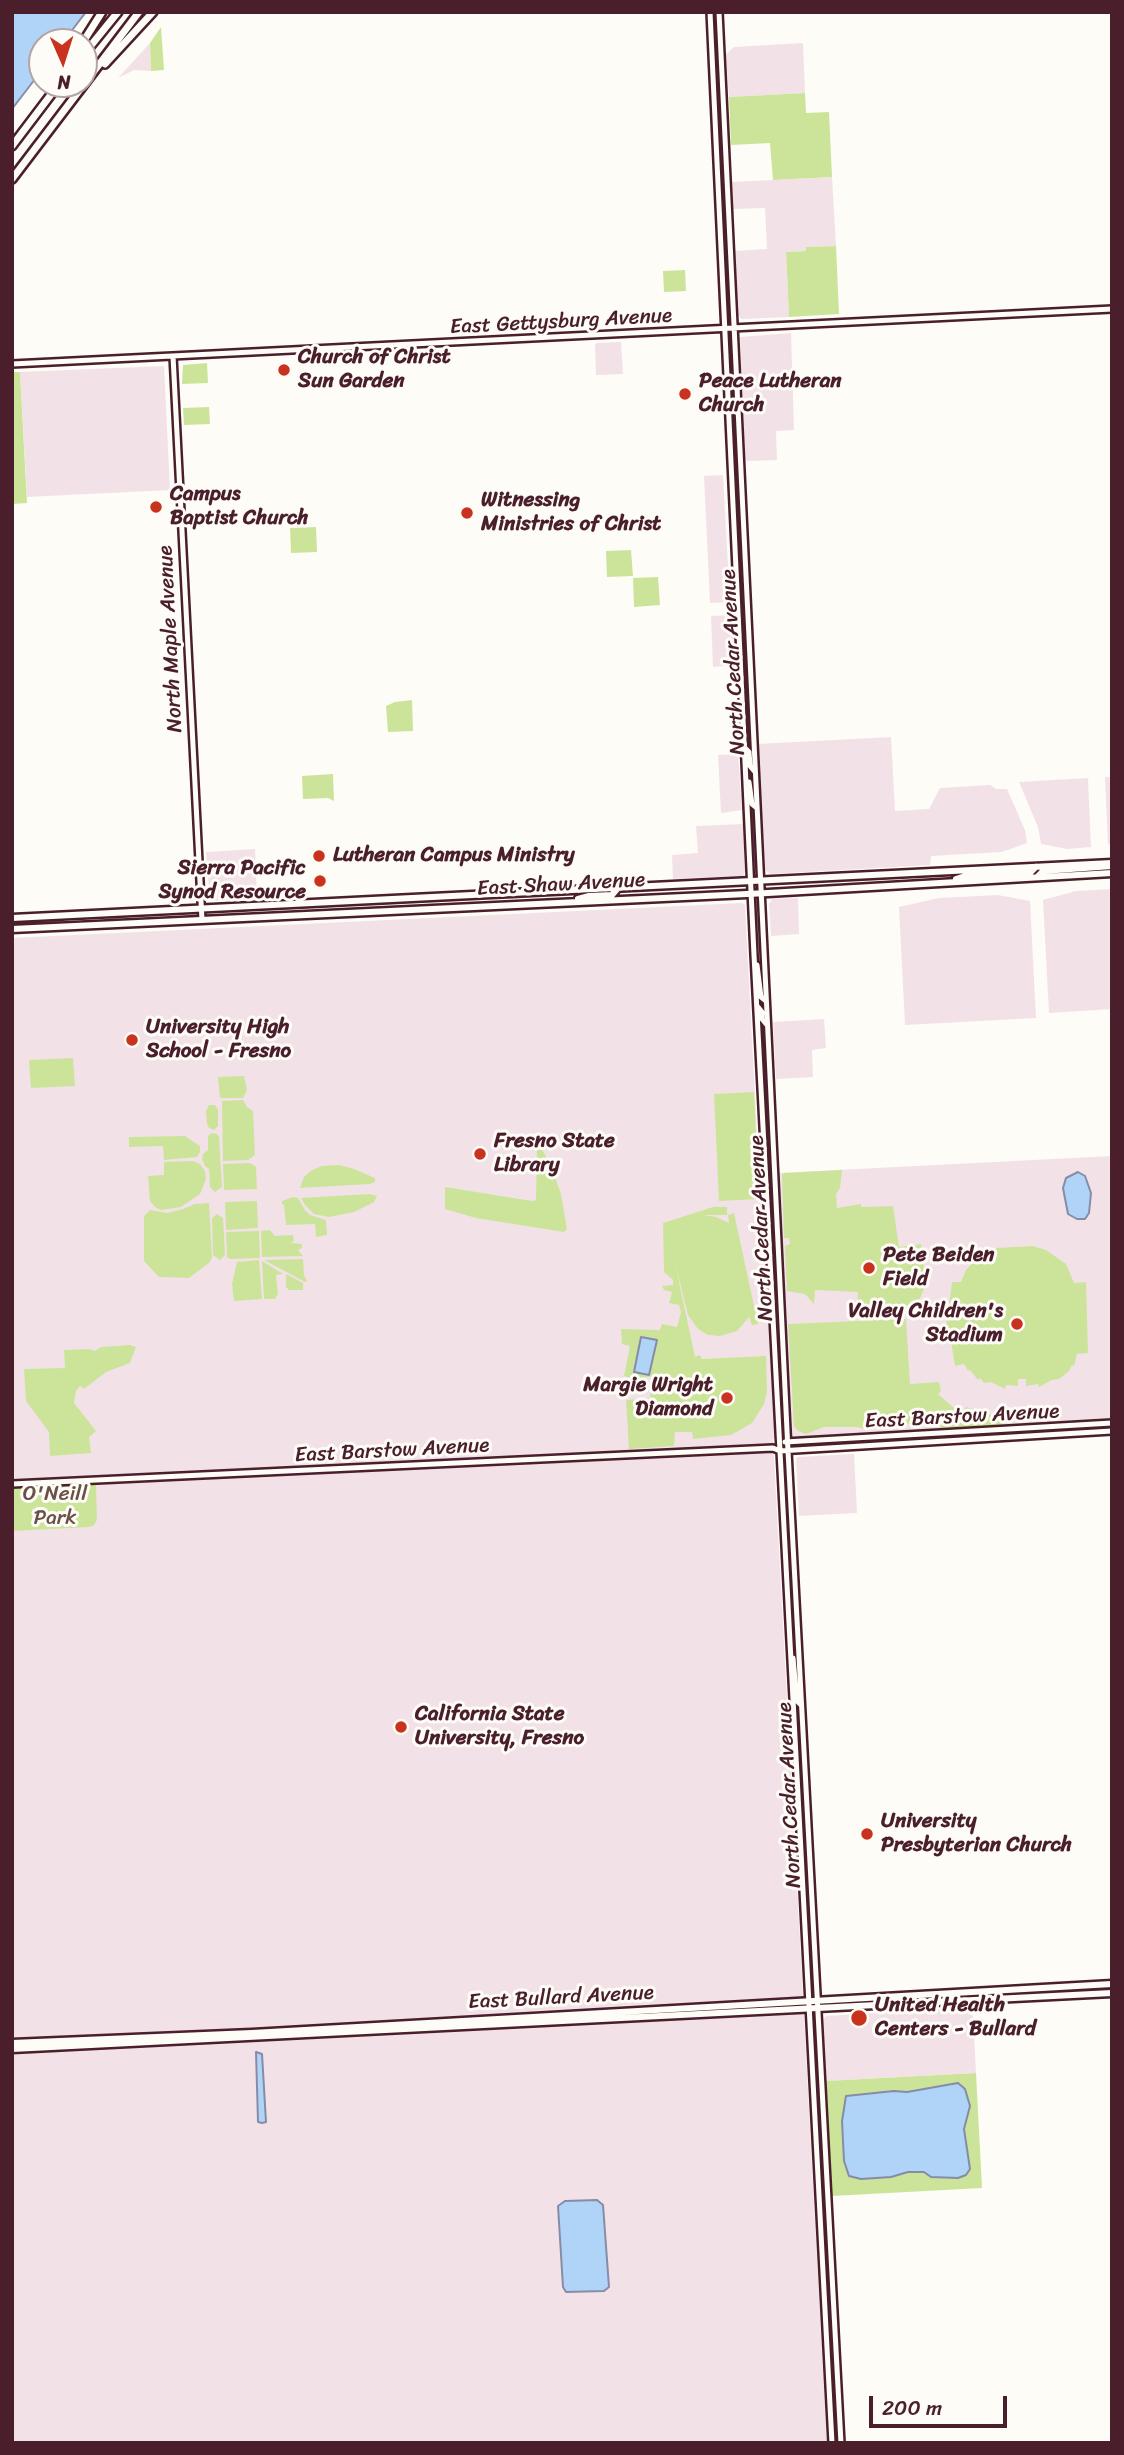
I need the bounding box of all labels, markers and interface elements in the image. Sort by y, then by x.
north arrow [28,28,98,98]
text: N [57,66,71,99]
street label: East Gettysburg Avenue [449,304,673,340]
place label: Church of Christ Sun Garden [298,345,451,395]
marker: Church of Christ Sun Garden [276,362,292,378]
place label: Peace Lutheran Church [699,369,842,419]
marker: Peace Lutheran Church [677,386,693,402]
place label: Campus Baptist Church [170,482,309,532]
place label: Witnessing Ministries of Christ [481,488,661,538]
marker: Campus Baptist Church [148,499,164,515]
marker: Witnessing Ministries of Christ [459,505,475,521]
street label: North Maple Avenue [154,545,188,733]
street label: North Cedar Avenue [717,568,751,756]
place label: Lutheran Campus Ministry [333,843,575,869]
marker: Lutheran Campus Ministry [311,848,327,864]
place label: Sierra Pacific Synod Resource [158,856,306,906]
street label: East Shaw Avenue [476,868,646,902]
marker: Sierra Pacific Synod Resource [312,873,328,889]
place label: University High School - Fresno [146,1015,291,1065]
marker: University High School - Fresno [124,1032,140,1048]
place label: Fresno State Library [494,1129,615,1179]
street label: North Cedar Avenue [745,1134,779,1322]
marker: Fresno State Library [472,1146,488,1162]
place label: Pete Beiden Field [883,1243,994,1293]
marker: Pete Beiden Field [861,1260,877,1276]
place label: Valley Children's Stadium [848,1299,1003,1349]
marker: Valley Children's Stadium [1009,1316,1025,1332]
place label: Margie Wright Diamond [583,1373,713,1423]
marker: Margie Wright Diamond [719,1390,735,1406]
street label: East Barstow Avenue [864,1399,1060,1435]
street label: East Barstow Avenue [294,1433,490,1469]
park label: O'Neill Park [23,1482,87,1532]
street label: North Cedar Avenue [773,1701,807,1889]
place label: California State University, Fresno [415,1702,584,1752]
marker: California State University, Fresno [393,1719,409,1735]
place label: University Presbyterian Church [881,1809,1072,1859]
marker: University Presbyterian Church [859,1826,875,1842]
street label: East Bullard Avenue [468,1981,654,2015]
place label: United Health Centers - Bullard [875,1993,1036,2043]
marker: United Health Centers - Bullard [849,2008,869,2028]
scale bar [872,2382,1010,2426]
text: 200 m [882,2389,942,2427]

